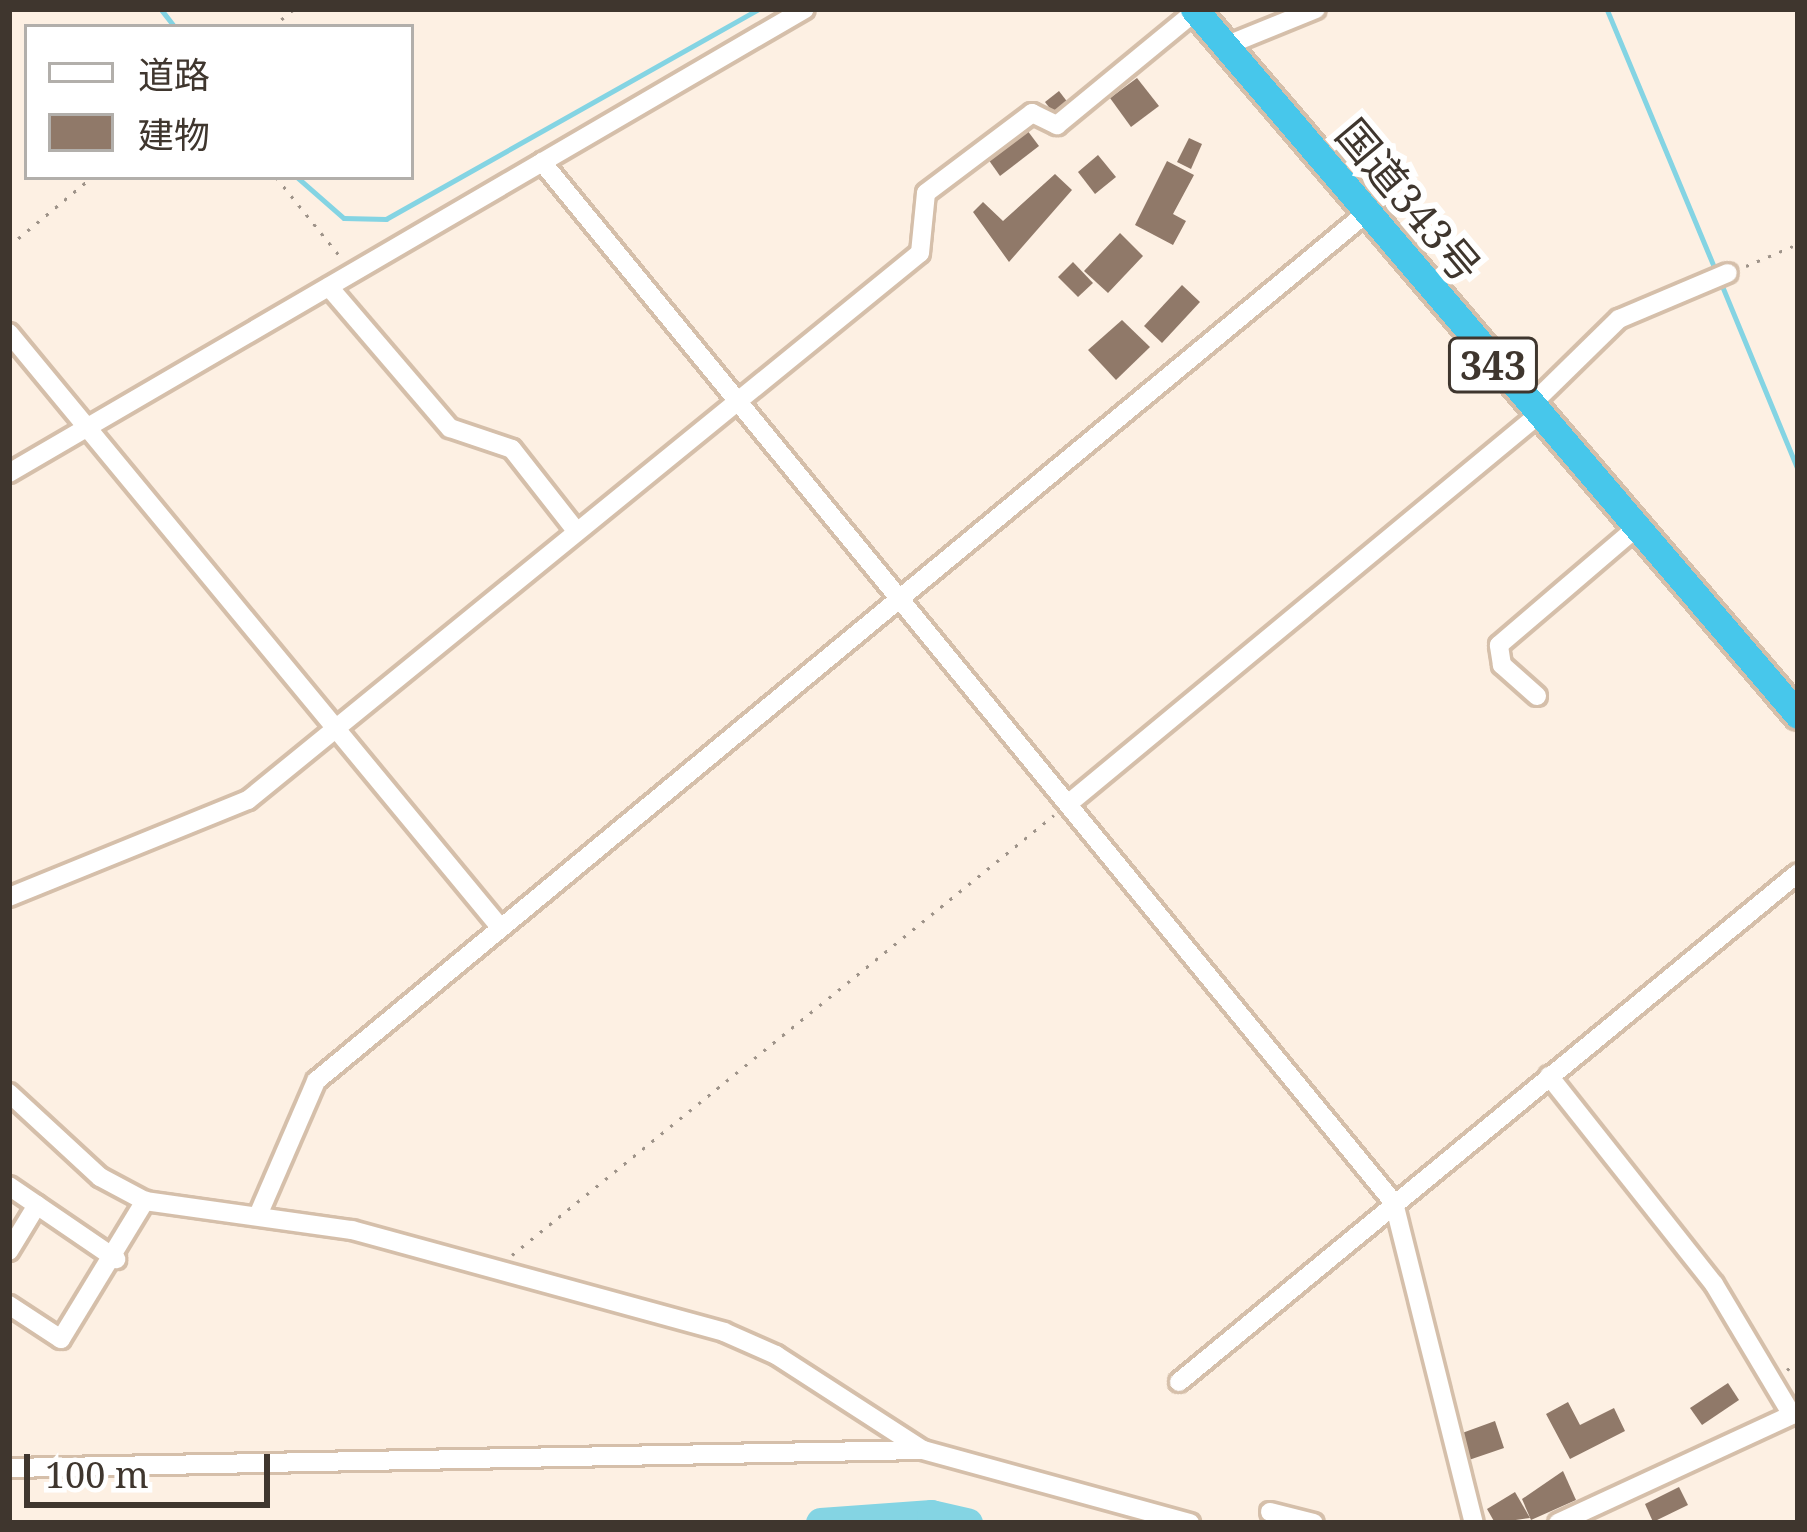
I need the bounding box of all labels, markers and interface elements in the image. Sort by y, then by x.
legend [24,24,414,180]
text: 道路 [138,50,210,99]
street label: 国道343号 [1327,109,1491,291]
text: 建物 [138,110,210,159]
road number: 343 [1445,332,1541,398]
scale bar [30,1430,276,1504]
text: 100 m [45,1450,149,1499]

